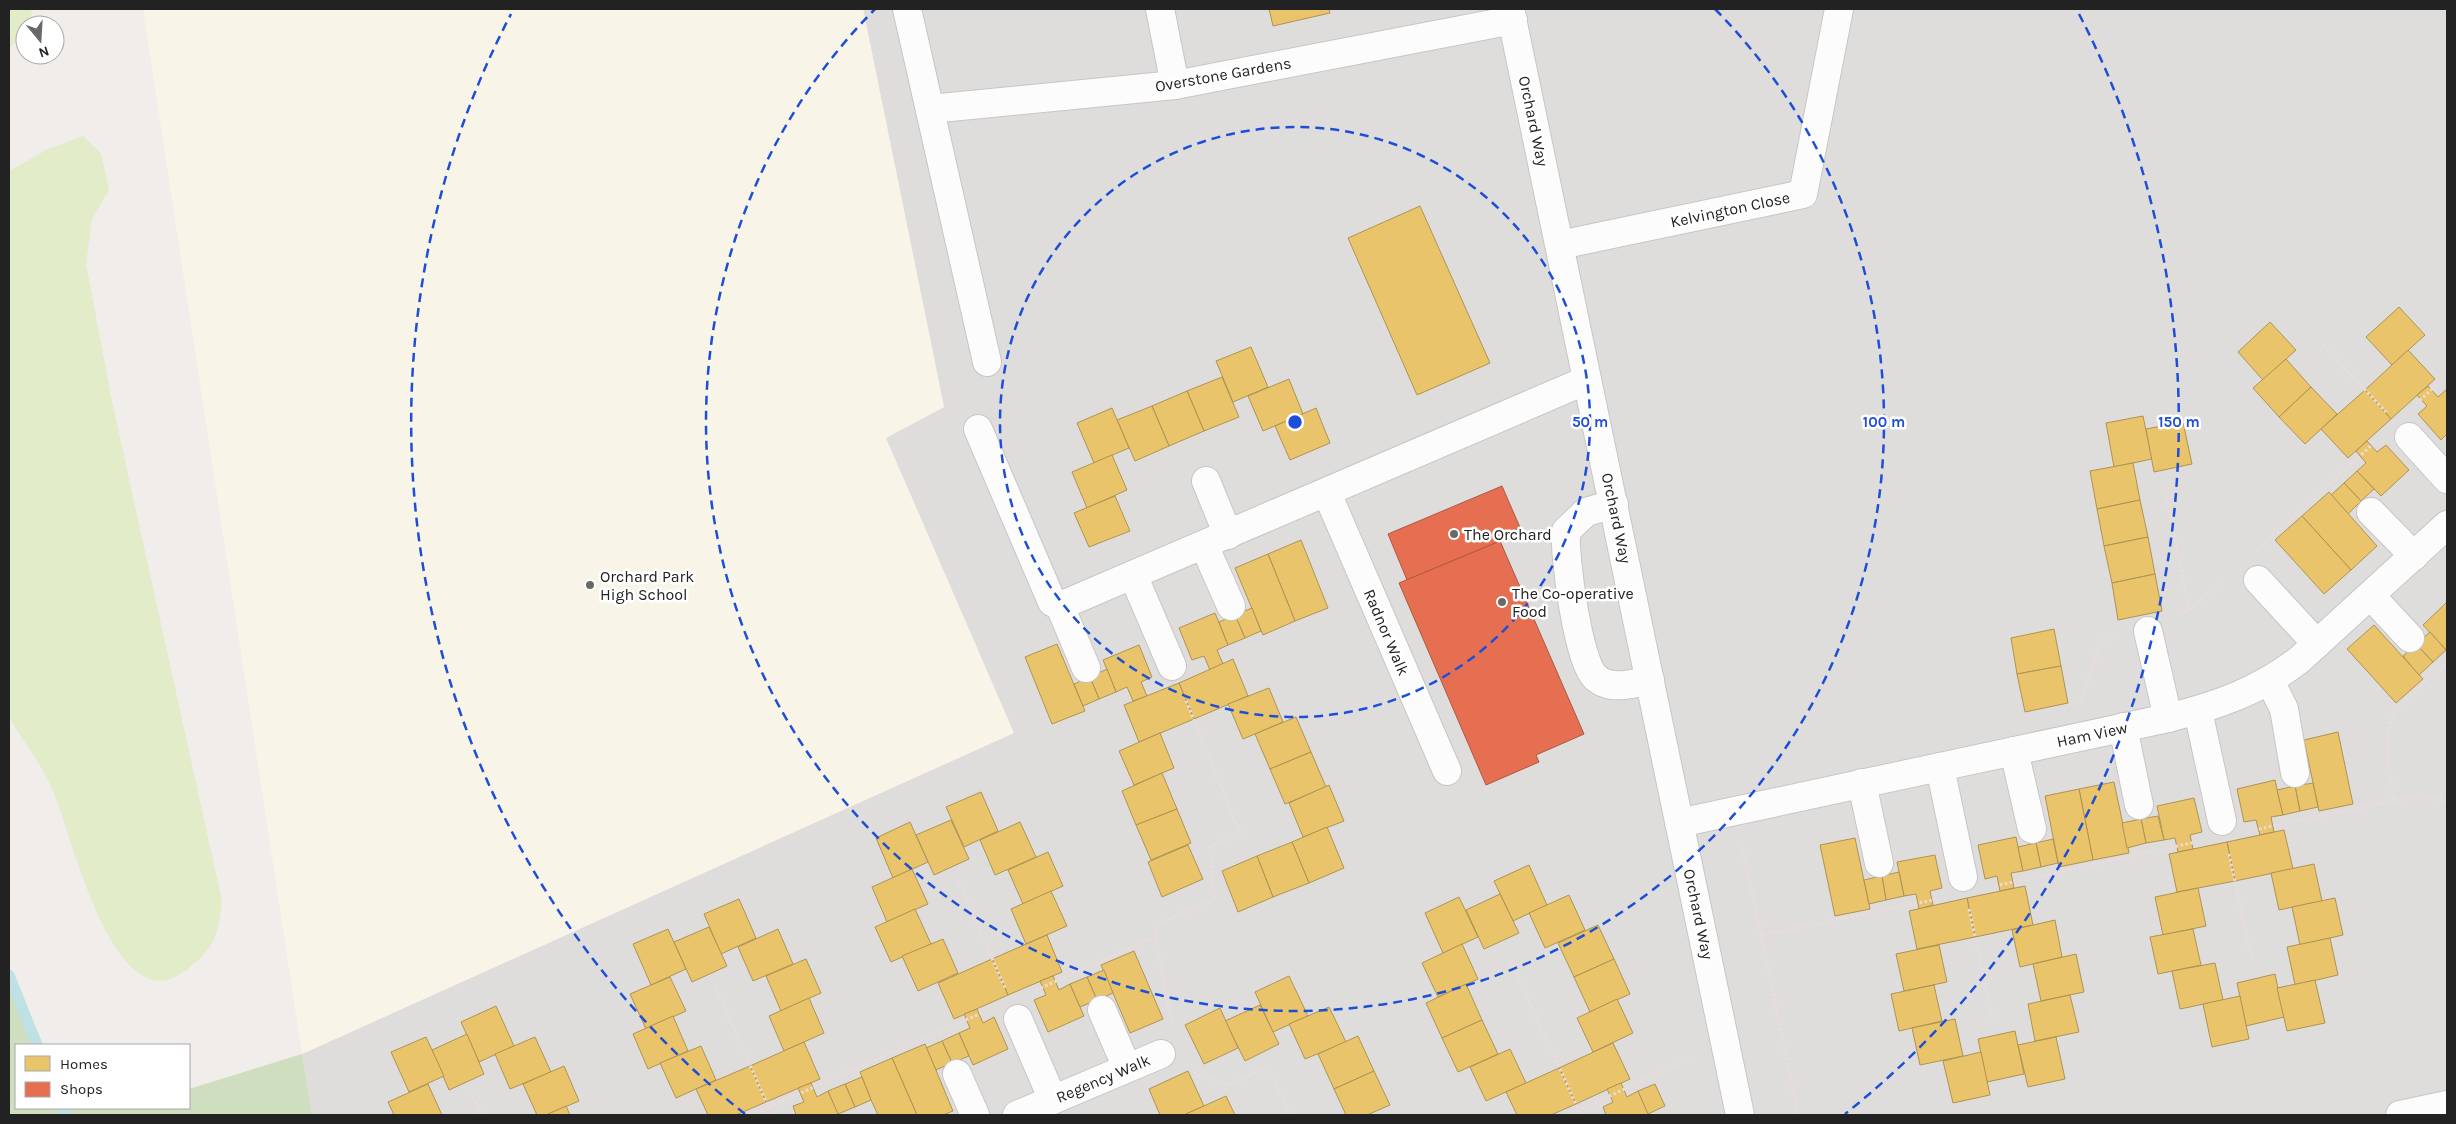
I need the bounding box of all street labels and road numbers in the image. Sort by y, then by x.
street label: Overstone Gardens [1154,53,1293,96]
street label: Orchard Way [1515,74,1552,169]
street label: Kelvington Close [1669,188,1792,231]
street label: Orchard Way [1598,471,1635,566]
street label: Radnor Walk [1360,586,1413,678]
street label: Ham View [2055,718,2130,751]
street label: Orchard Way [1680,867,1717,962]
street label: Regency Walk [1053,1050,1153,1107]

